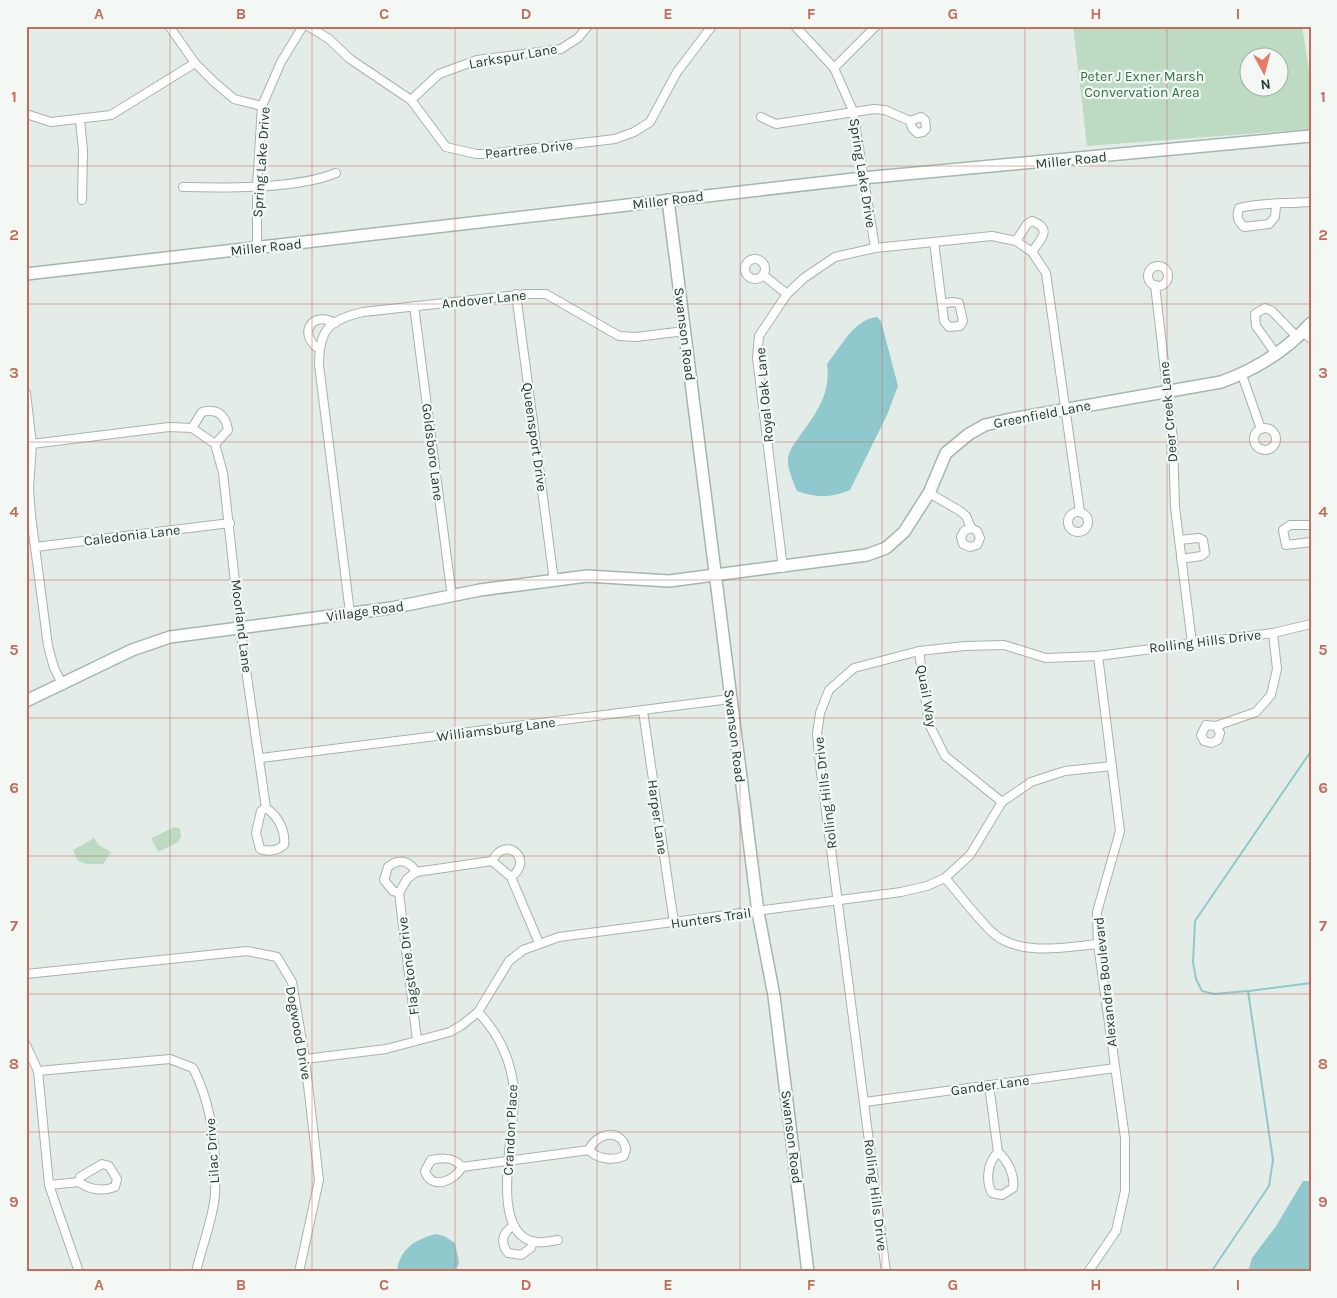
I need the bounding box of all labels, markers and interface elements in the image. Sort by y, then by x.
text: A [94,4,104,23]
text: B [236,4,246,23]
text: C [379,4,389,23]
text: D [521,4,532,23]
text: E [663,4,673,23]
text: F [807,4,816,23]
text: G [948,4,958,23]
text: H [1090,4,1102,23]
text: I [1236,4,1240,23]
street label: Larkspur Lane [468,40,559,73]
north arrow [1240,48,1290,98]
park label: Peter J Exner Marsh Convervation Area [1080,68,1204,101]
text: N [1260,75,1272,93]
text: 1 [11,87,17,106]
text: 1 [1320,87,1326,106]
street label: Spring Lake Drive [249,106,274,218]
street label: Spring Lake Drive [845,117,880,229]
street label: Peartree Drive [484,136,574,163]
street label: Miller Road [1035,148,1108,173]
street label: Miller Road [631,188,705,213]
text: 2 [9,225,19,244]
text: 2 [1318,225,1328,244]
street label: Miller Road [230,235,303,260]
street label: Swanson Road [670,286,699,382]
street label: Andover Lane [441,287,527,312]
street label: Royal Oak Lane [752,347,777,443]
street label: Deer Creek Lane [1156,361,1181,463]
text: 3 [9,363,19,382]
text: 3 [1318,363,1328,382]
street label: Queensport Drive [518,381,551,493]
street label: Greenfield Lane [992,397,1092,432]
street label: Goldsboro Lane [418,402,447,502]
text: 4 [9,502,19,521]
text: 4 [1318,502,1328,521]
street label: Caledonia Lane [83,521,181,550]
street label: Moorland Lane [227,578,256,674]
street label: Village Road [325,598,405,625]
street label: Rolling Hills Drive [1148,626,1262,657]
text: 5 [9,640,19,659]
text: 5 [1318,640,1328,659]
street label: Quail Way [913,664,940,729]
street label: Swanson Road [720,688,749,784]
street label: Williamsburg Lane [436,714,556,745]
street label: Rolling Hills Drive [810,736,841,850]
text: 6 [9,778,19,797]
street label: Harper Lane [644,778,671,856]
text: 6 [1318,778,1328,797]
street label: Hunters Trail [670,904,753,933]
text: 7 [10,916,18,935]
street label: Flagstone Drive [394,916,423,1016]
street label: Alexandra Boulevard [1090,916,1121,1048]
text: 7 [1319,916,1327,935]
street label: Dogwood Drive [282,985,315,1081]
text: 8 [9,1054,19,1073]
text: 8 [1318,1054,1328,1073]
street label: Gander Lane [950,1072,1030,1099]
street label: Crandon Place [500,1084,521,1176]
street label: Swanson Road [777,1089,806,1185]
street label: Lilac Drive [202,1118,223,1184]
street label: Rolling Hills Drive [860,1138,891,1252]
text: 9 [9,1192,19,1211]
text: 9 [1318,1192,1328,1211]
text: A [94,1275,104,1294]
text: B [236,1275,246,1294]
text: C [379,1275,389,1294]
text: D [521,1275,532,1294]
text: E [663,1275,673,1294]
text: F [807,1275,816,1294]
text: G [948,1275,958,1294]
text: H [1090,1275,1102,1294]
text: I [1236,1275,1240,1294]

